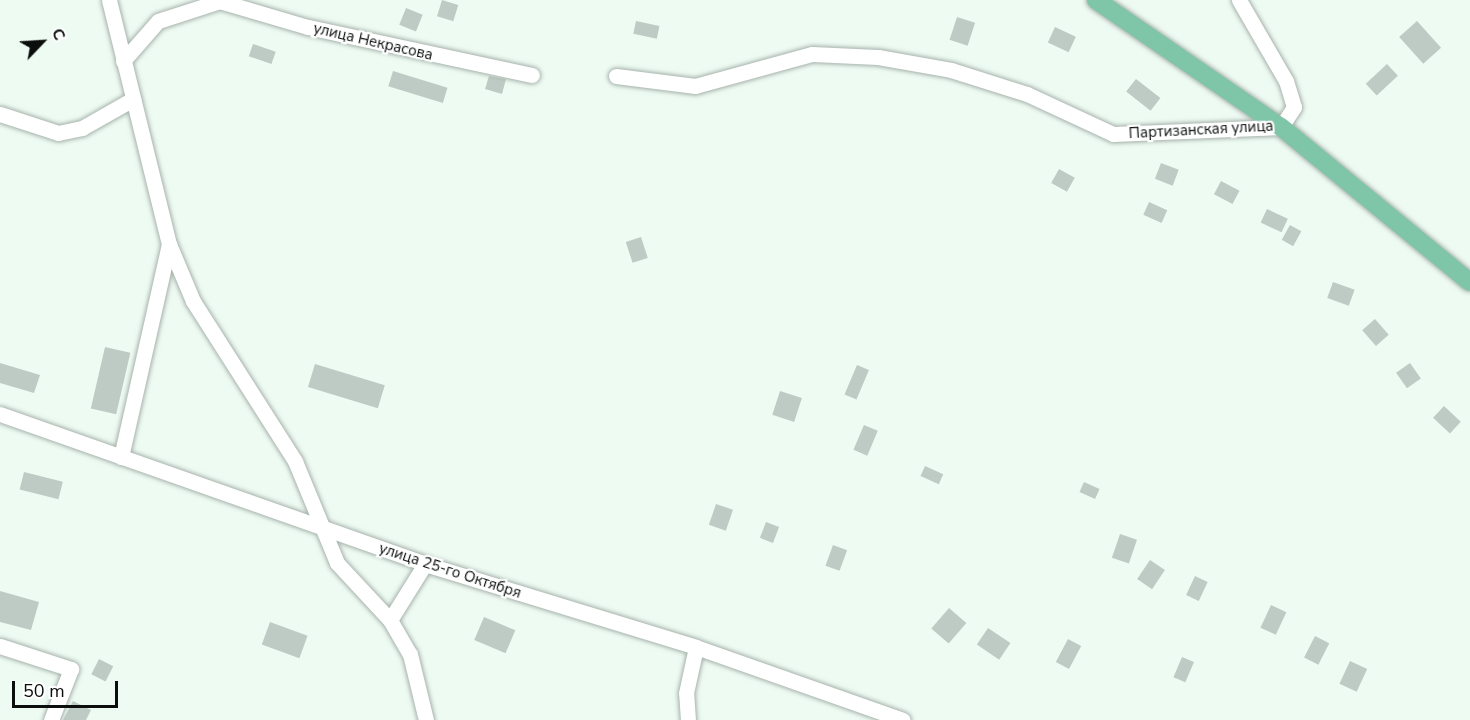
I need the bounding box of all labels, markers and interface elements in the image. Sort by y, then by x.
north arrow [12,12,72,72]
street label: улица Некрасова [312,20,434,64]
text: С [46,25,71,44]
street label: Партизанская улица [1128,117,1274,143]
street label: улица 25-го Октября [377,539,523,603]
scale bar [15,669,122,707]
text: 50 m [23,679,65,703]

